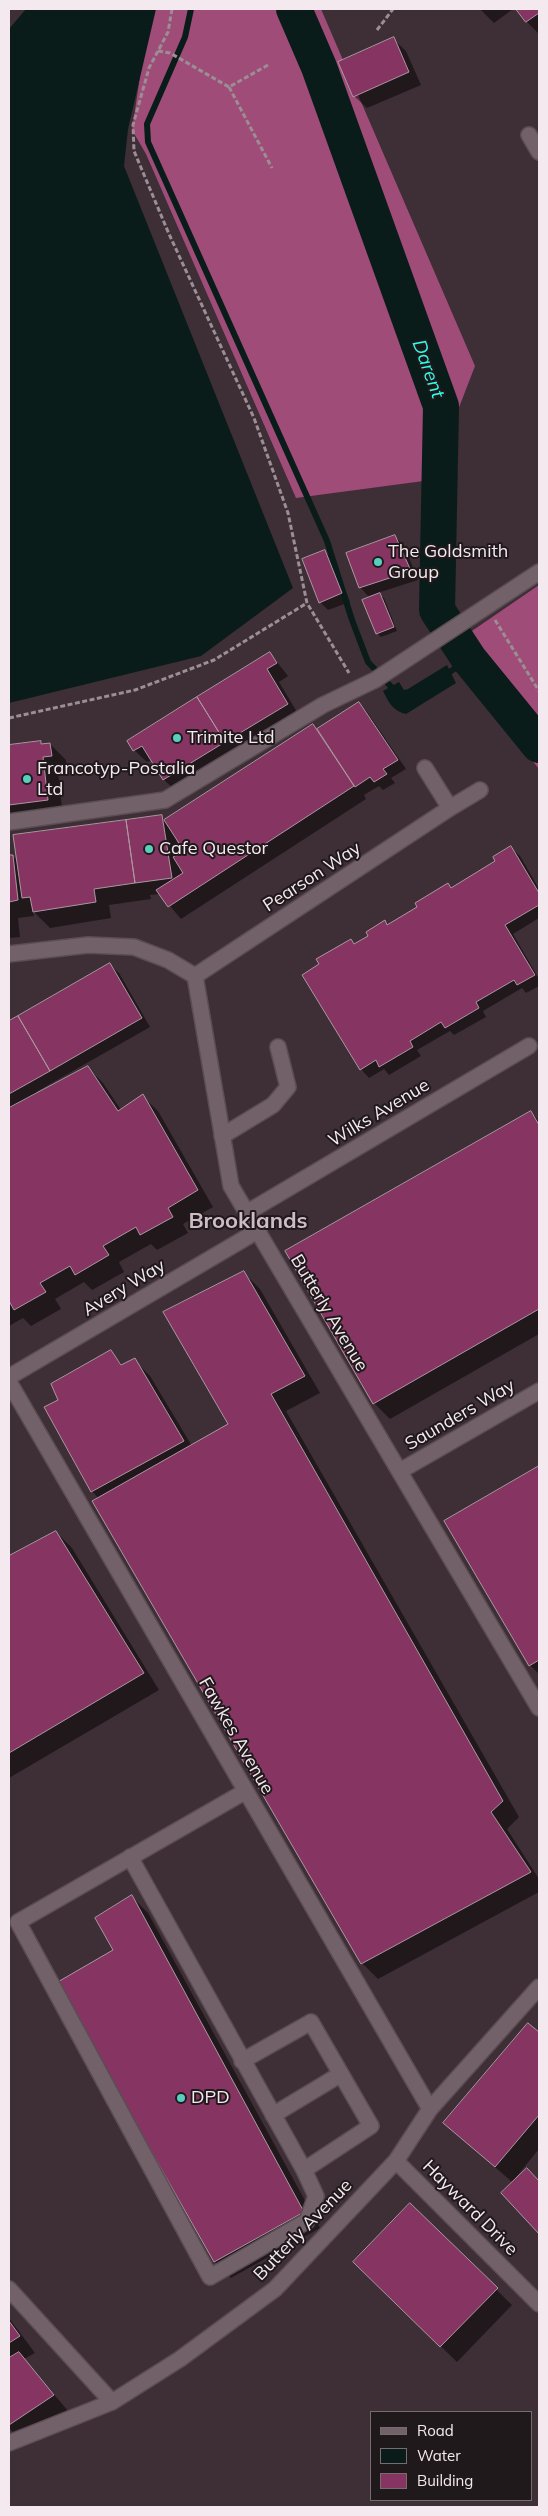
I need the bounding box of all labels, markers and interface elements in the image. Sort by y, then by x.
water label: Darent [407,337,449,401]
place label: The Goldsmith Group [388,541,508,584]
marker: The Goldsmith Group [372,556,384,568]
place label: Trimite Ltd [187,727,274,749]
marker: Trimite Ltd [171,732,183,744]
place label: Francotyp-Postalia Ltd [37,758,195,801]
marker: Francotyp-Postalia Ltd [21,773,33,785]
street label: Pearson Way [259,837,365,917]
place label: Cafe Questor [159,838,268,860]
marker: Cafe Questor [143,843,155,855]
street label: Wilks Avenue [325,1074,433,1152]
district label: Brooklands [188,1208,308,1234]
street label: Butterly Avenue [286,1251,372,1375]
street label: Avery Way [79,1255,169,1321]
street label: Saunders Way [401,1375,519,1455]
street label: Fawkes Avenue [194,1674,278,1798]
place label: DPD [191,2087,230,2109]
marker: DPD [175,2092,187,2104]
street label: Hayward Drive [418,2156,522,2260]
street label: Butterly Avenue [249,2175,357,2285]
legend [370,2411,533,2501]
text: Road [417,2421,454,2440]
text: Water [417,2446,461,2465]
text: Building [417,2471,473,2490]

